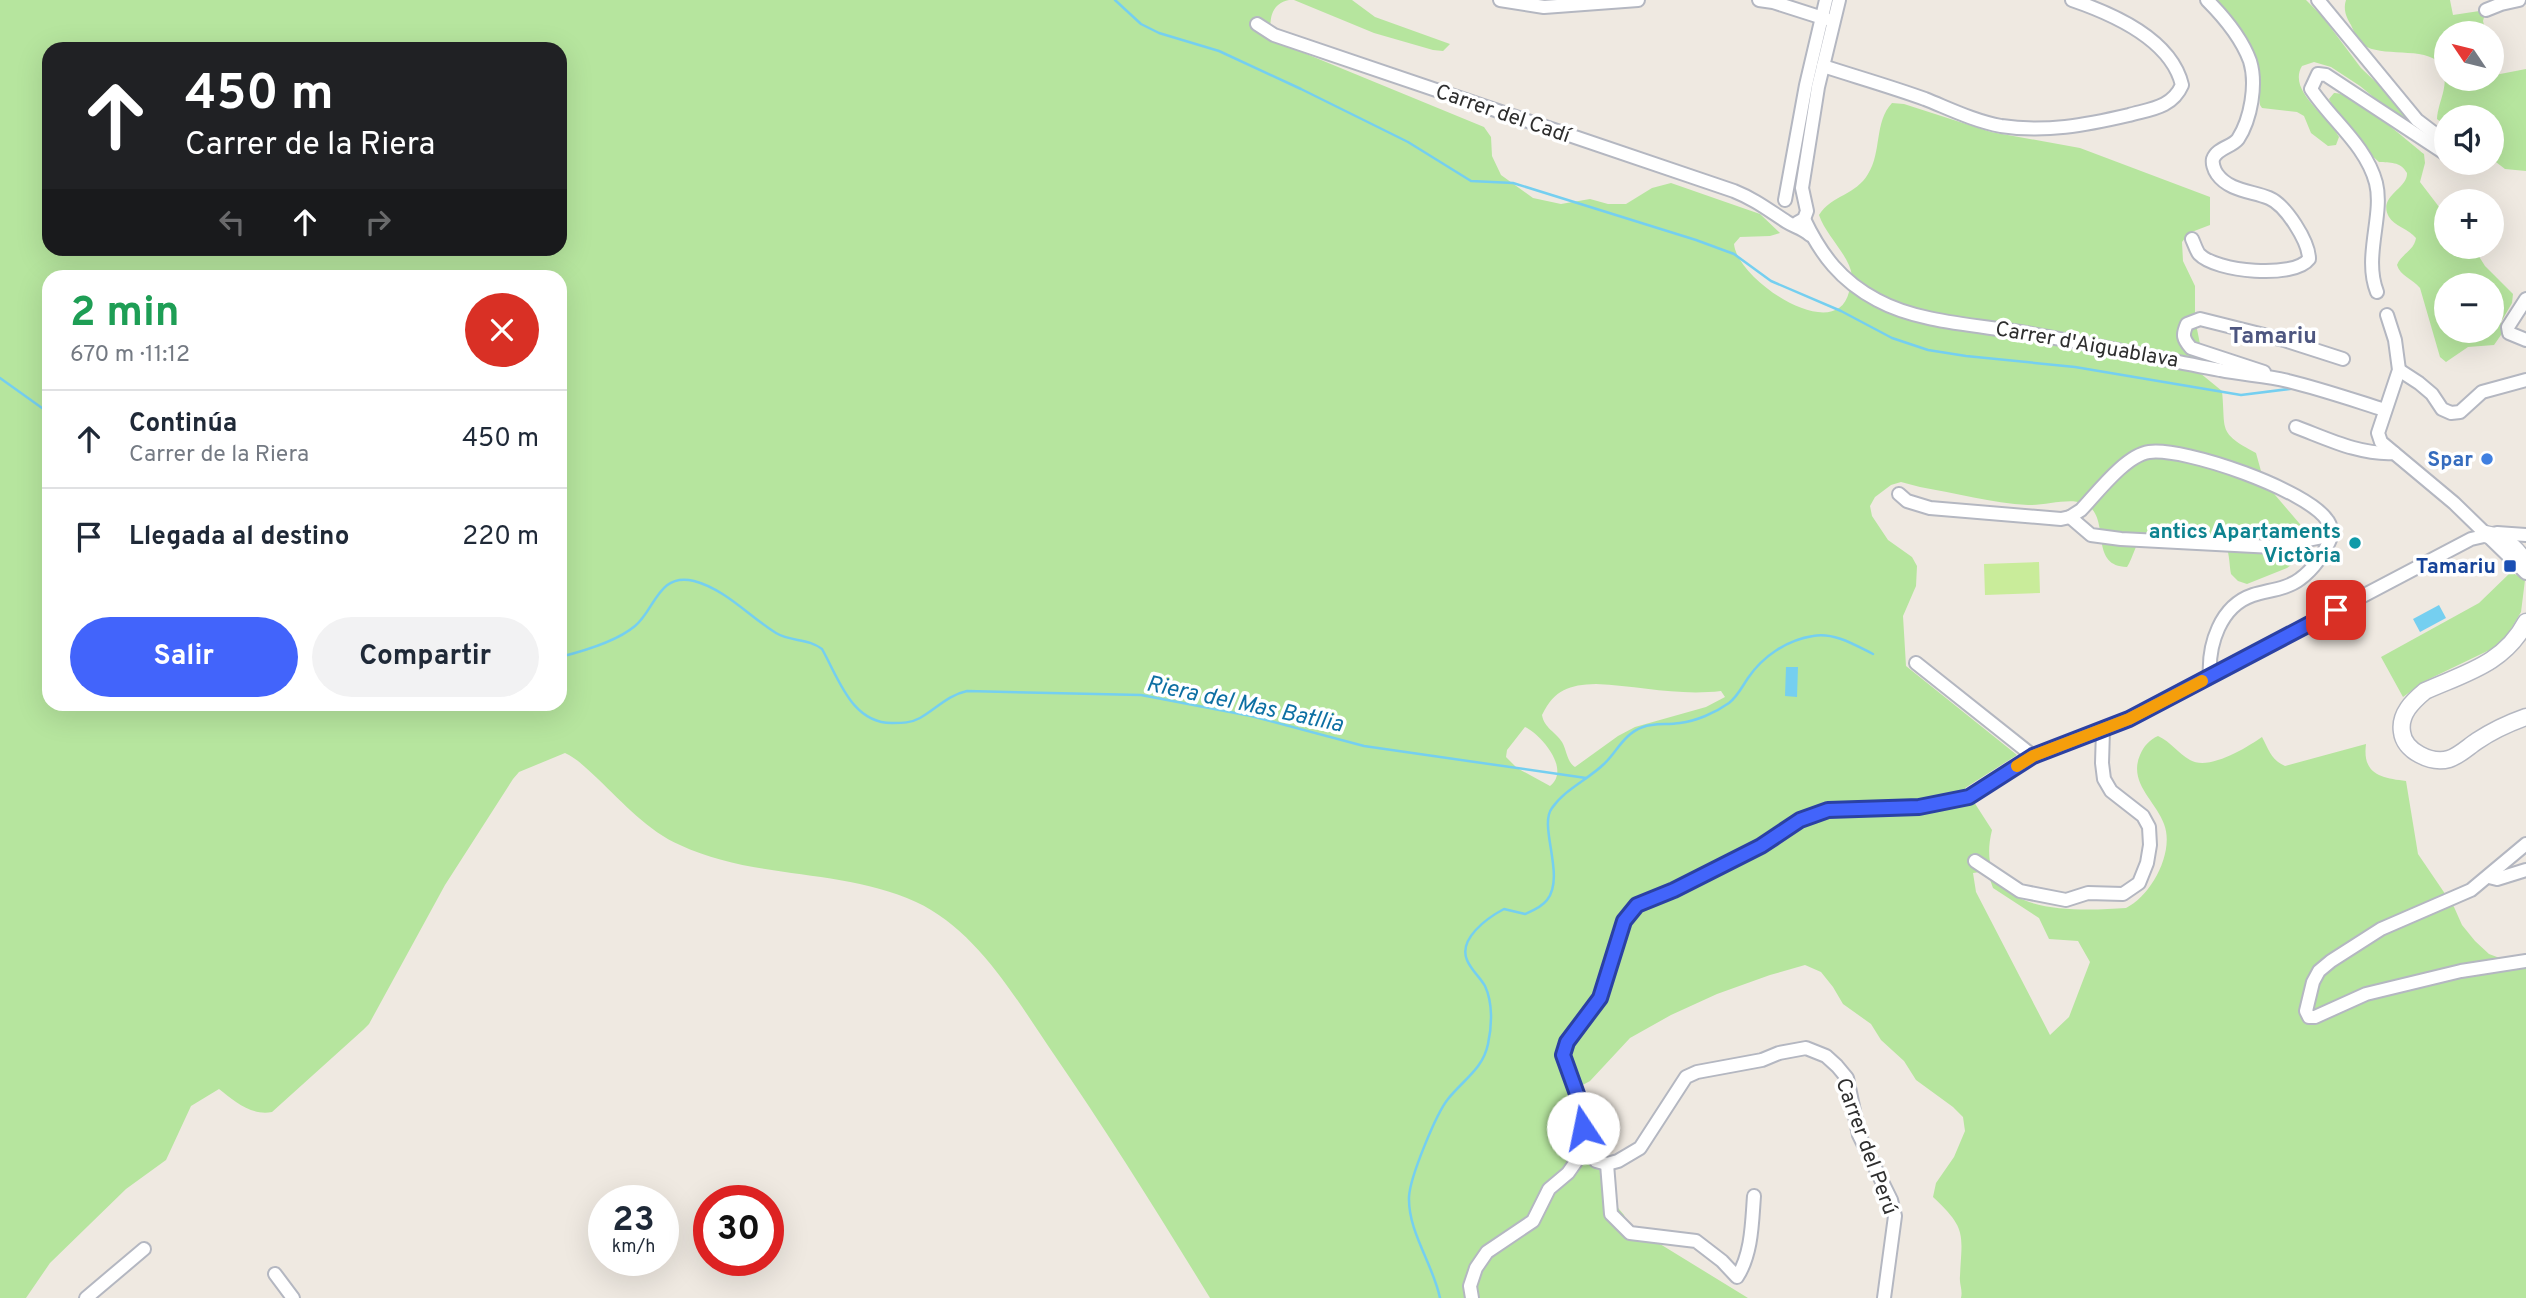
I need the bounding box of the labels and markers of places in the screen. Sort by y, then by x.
place label: Spar [2427,447,2473,474]
marker: Spar [2479,451,2495,467]
place label: antics Apartaments Victòria [2149,519,2341,570]
marker: antics Apartaments Victòria [2347,535,2363,551]
place label: Tamariu [2416,554,2496,581]
marker: Tamariu [2502,558,2518,574]
pin [2306,580,2366,640]

